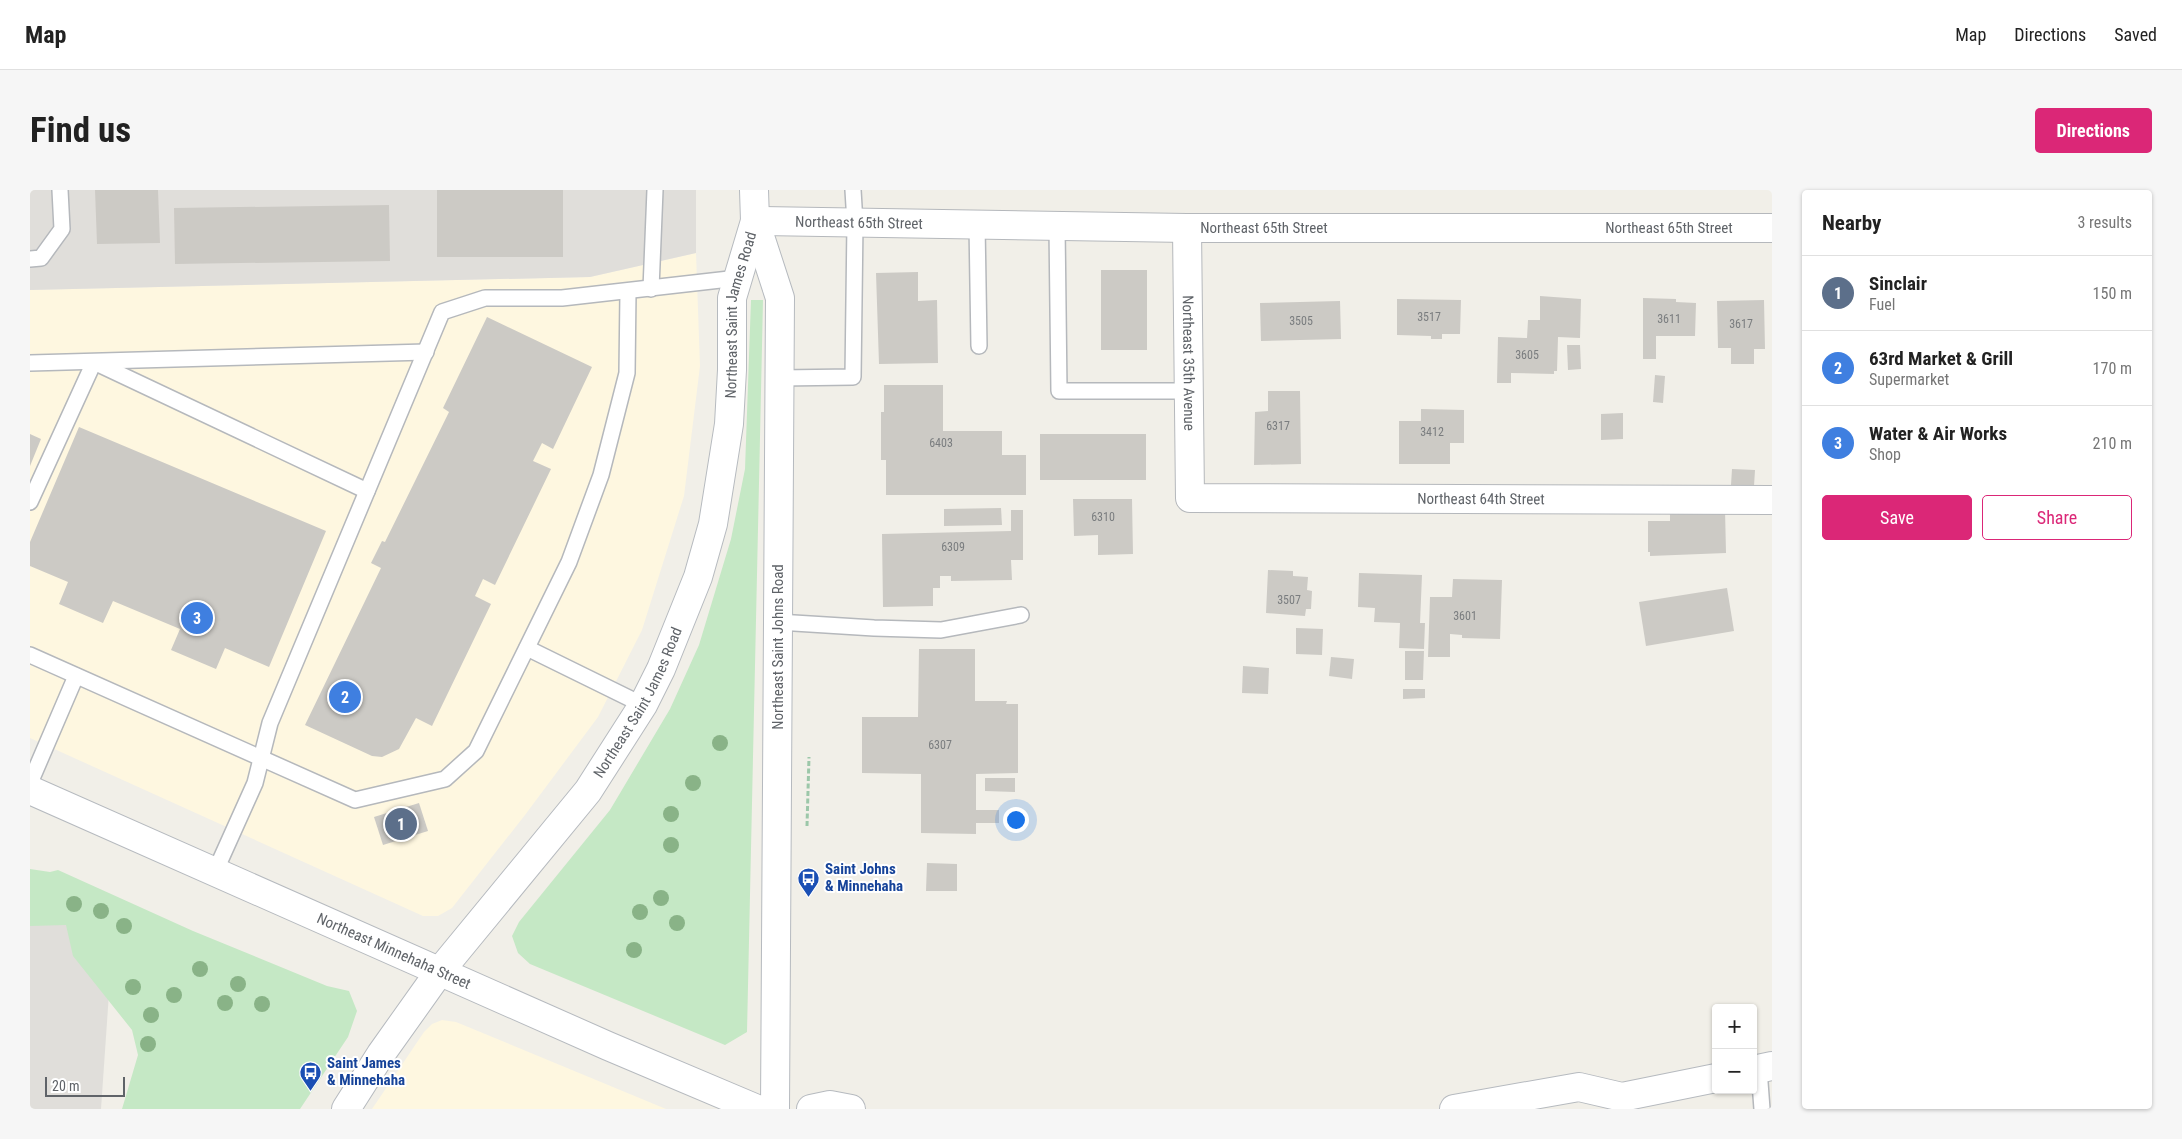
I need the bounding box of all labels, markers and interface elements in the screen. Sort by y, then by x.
text: Map [25,21,66,49]
text: Map [1955,24,1986,45]
text: Directions [2014,24,2086,45]
text: Saved [2114,24,2157,45]
button: Directions [2035,108,2152,153]
text: Find us [30,110,131,151]
text: Nearby [1822,211,1881,235]
street label: Northeast 65th Street [795,213,923,233]
text: 3 results [2077,213,2132,232]
street label: Northeast 65th Street [1200,219,1328,237]
street label: Northeast 65th Street [1605,219,1733,237]
street label: Northeast Saint James Road [721,230,760,399]
text: Sinclair [1869,272,1927,295]
text: 1 [1834,284,1842,303]
text: 150 m [2093,284,2132,303]
street label: Northeast 35th Avenue [1179,295,1198,431]
text: Fuel [1869,295,1895,314]
house number: 3517 [1417,310,1441,324]
house number: 3611 [1657,312,1681,326]
house number: 3505 [1289,314,1313,328]
house number: 3617 [1729,317,1753,331]
text: 63rd Market & Grill [1869,347,2013,370]
house number: 3605 [1515,348,1539,362]
text: 2 [1834,359,1842,378]
text: 170 m [2093,359,2132,378]
text: Supermarket [1869,370,1949,389]
house number: 6317 [1266,419,1290,433]
text: Water & Air Works [1869,422,2007,445]
house number: 3412 [1420,425,1444,439]
text: 3 [1834,434,1842,453]
text: 210 m [2093,434,2132,453]
house number: 6403 [929,436,953,450]
text: Shop [1869,445,1901,464]
street label: Northeast 64th Street [1417,490,1545,508]
button: Save [1822,495,1972,540]
button: Share [1982,495,2132,540]
house number: 6310 [1091,510,1115,524]
house number: 6309 [941,540,965,554]
street label: Northeast Saint Johns Road [769,564,787,730]
house number: 3507 [1277,593,1301,607]
pin: 3 [181,599,213,637]
house number: 3601 [1453,609,1477,623]
street label: Northeast Saint James Road [590,625,686,781]
pin: 2 [329,678,361,716]
house number: 6307 [928,738,952,752]
pin: 1 [385,805,417,843]
your location [1003,807,1029,833]
place label: Saint Johns & Minnehaha [825,860,903,895]
bus stop icon: Saint Johns & Minnehaha [797,866,821,897]
street label: Northeast Minnehaha Street [314,909,474,993]
map controls [1712,1004,1757,1094]
button: + [1712,1004,1757,1049]
button: − [1712,1049,1757,1094]
place label: Saint James & Minnehaha [327,1054,405,1089]
bus stop icon: Saint James & Minnehaha [299,1060,323,1091]
scale bar [45,1074,125,1097]
text: 20 m [52,1078,80,1094]

